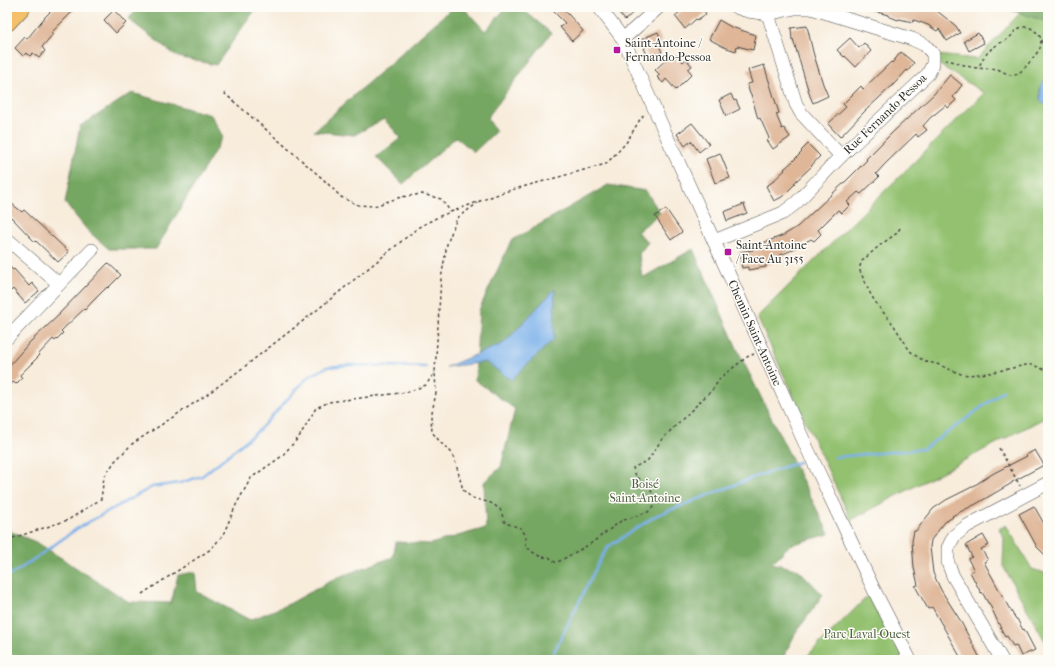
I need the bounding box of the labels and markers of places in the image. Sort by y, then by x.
place label: Saint-Antoine / Fernando-Pessoa [625,36,711,64]
marker: Saint-Antoine / Fernando-Pessoa [612,45,622,55]
place label: Saint-Antoine / Face Au 3155 [735,238,807,266]
marker: Saint-Antoine / Face Au 3155 [723,247,733,257]

